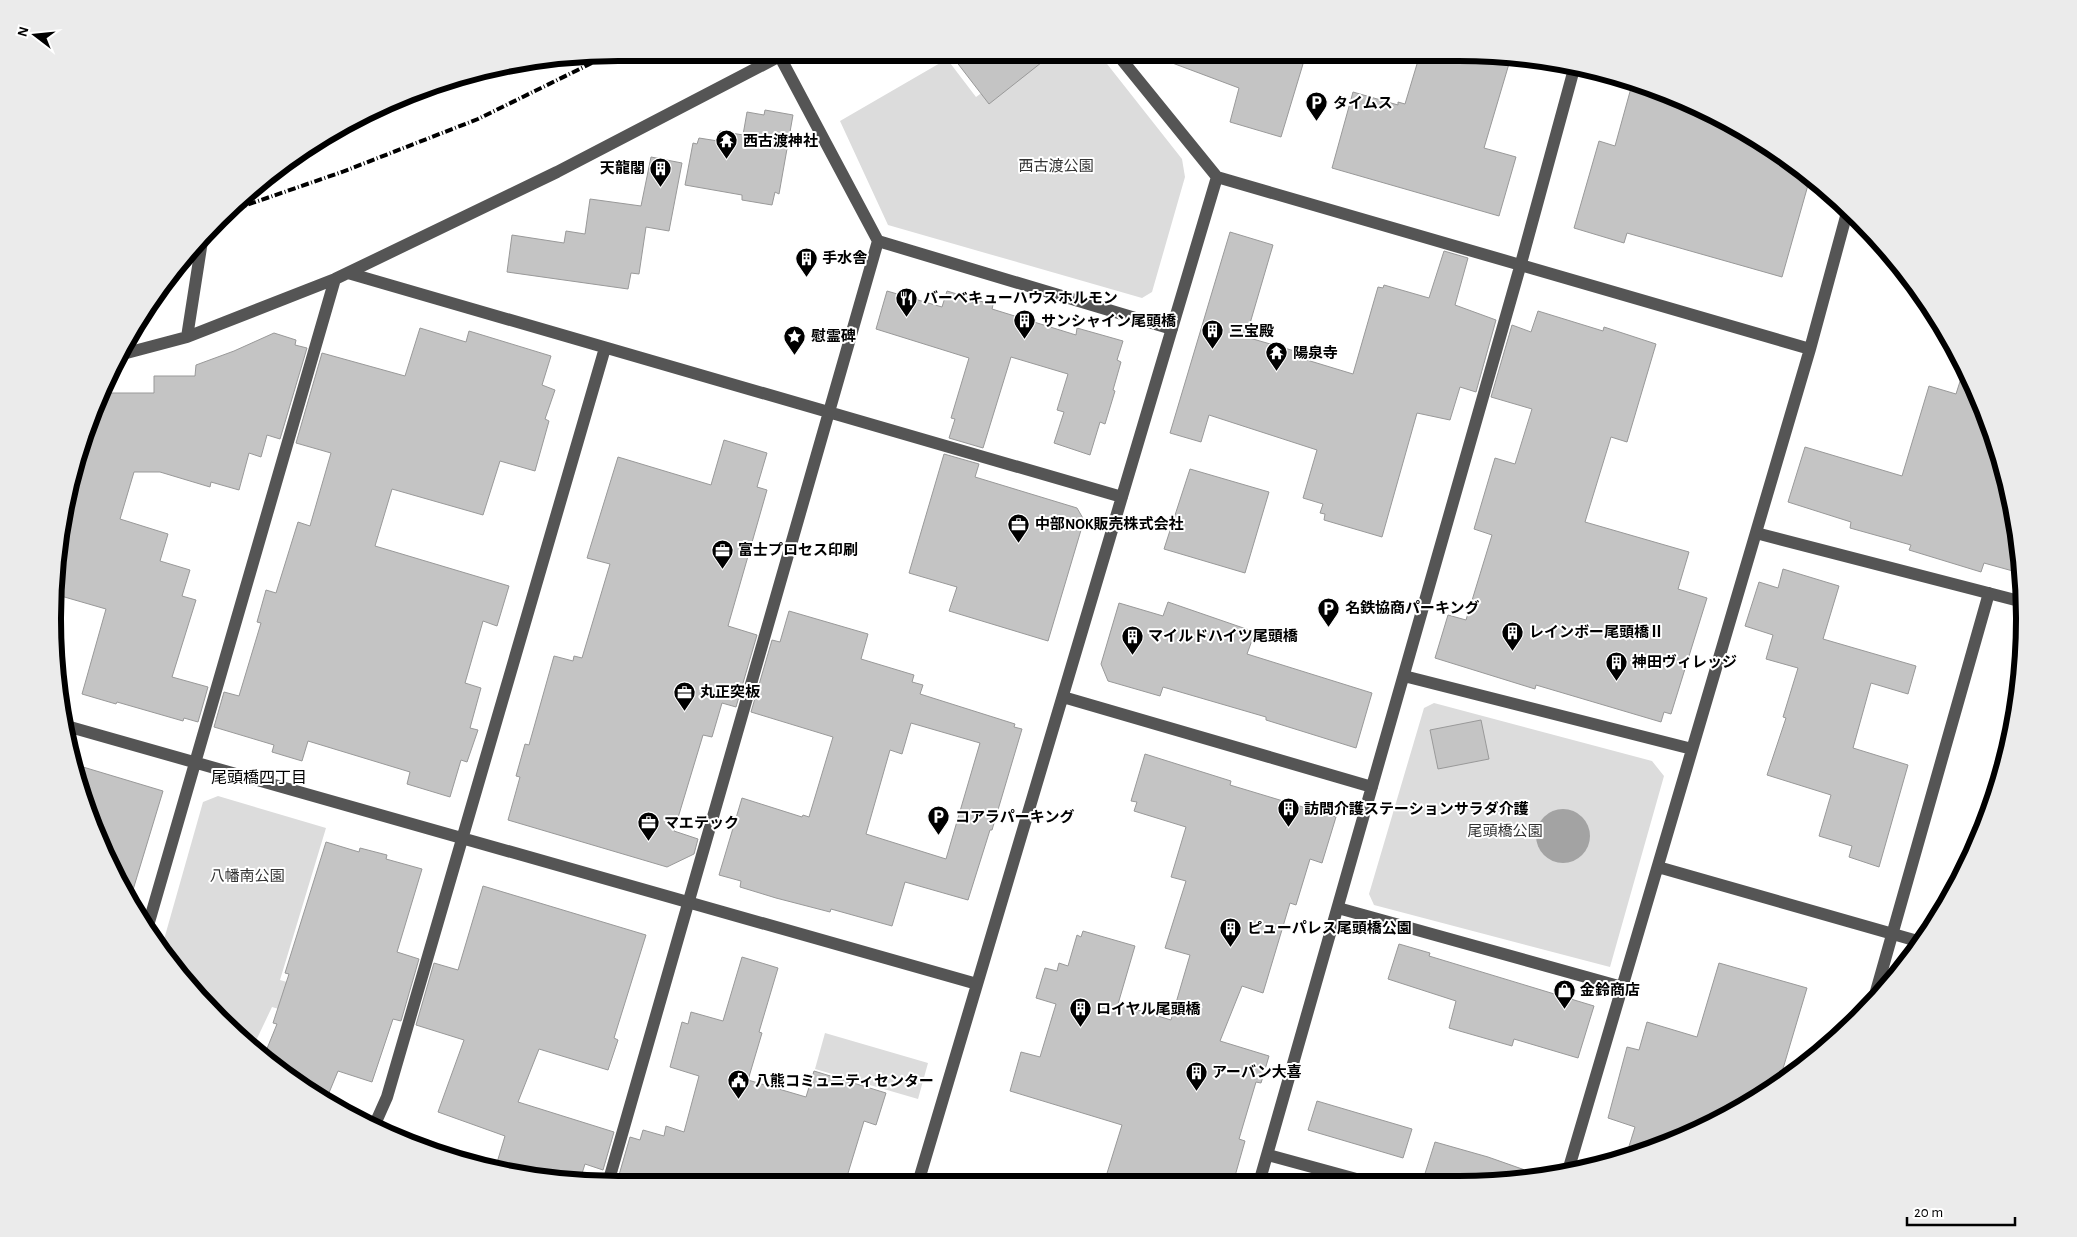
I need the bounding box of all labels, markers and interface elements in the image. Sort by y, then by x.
north arrow [10,10,60,60]
text: N [15,25,32,38]
parking icon: タイムス [1305,91,1329,122]
place label: タイムス [1333,95,1393,111]
temple icon: 西古渡神社 [715,129,739,160]
place label: 西古渡神社 [743,132,818,149]
building icon: 天龍閣 [649,156,673,187]
park label: 西古渡公園 [1018,158,1094,174]
place label: 天龍閣 [600,160,645,176]
building icon: 手水舎 [794,246,818,277]
place label: 手水舎 [822,250,868,266]
restaurant icon: バーベキューハウスホルモン [895,286,919,317]
place label: バーベキューハウスホルモン [923,290,1118,306]
building icon: サンシャイン尾頭橋 [1013,309,1037,340]
place label: サンシャイン尾頭橋 [1041,313,1177,329]
building icon: 三宝殿 [1201,319,1225,350]
place label: 三宝殿 [1229,323,1274,339]
place icon: 慰霊碑 [783,324,807,355]
place label: 慰霊碑 [811,328,856,344]
temple icon: 陽泉寺 [1265,341,1289,372]
place label: 陽泉寺 [1293,345,1338,361]
office icon: 中部NOK販売株式会社 [1007,512,1031,543]
place label: 中部NOK販売株式会社 [1035,515,1184,532]
office icon: 富士プロセス印刷 [710,538,734,569]
place label: 富士プロセス印刷 [738,542,858,558]
parking icon: 名鉄協商パーキング [1317,596,1341,627]
place label: 名鉄協商パーキング [1345,599,1480,616]
building icon: レインボー尾頭橋Ⅱ [1501,620,1525,651]
building icon: マイルドハイツ尾頭橋 [1120,624,1144,655]
place label: レインボー尾頭橋Ⅱ [1529,624,1664,640]
place label: マイルドハイツ尾頭橋 [1148,628,1299,644]
building icon: 神田ヴィレッジ [1604,650,1628,681]
place label: 神田ヴィレッジ [1631,653,1737,670]
office icon: 丸正突板 [672,680,696,711]
place label: 丸正突板 [700,684,761,700]
district label: 尾頭橋四丁目 [211,769,307,786]
building icon: 訪問介護ステーションサラダ介護 [1276,797,1300,828]
place label: 訪問介護ステーションサラダ介護 [1304,801,1529,817]
parking icon: コアラパーキング [927,805,951,836]
place label: コアラパーキング [955,809,1074,825]
office icon: マエテック [636,811,660,842]
place label: マエテック [664,815,739,831]
park label: 尾頭橋公園 [1467,823,1543,839]
park label: 八幡南公園 [209,868,285,884]
building icon: ピューパレス尾頭橋公園 [1219,916,1243,947]
place label: ピューパレス尾頭橋公園 [1247,920,1412,936]
shop icon: 金鈴商店 [1552,978,1576,1009]
place label: 金鈴商店 [1580,982,1640,998]
building icon: ロイヤル尾頭橋 [1068,997,1092,1028]
place label: ロイヤル尾頭橋 [1096,1001,1202,1017]
building icon: アーバン大喜 [1184,1060,1208,1091]
place label: アーバン大喜 [1212,1064,1302,1080]
public building icon: 八熊コミュニティセンター [727,1069,751,1100]
place label: 八熊コミュニティセンター [755,1072,934,1089]
scale bar [1907,1194,2014,1226]
text: 20 m [1914,1205,1943,1220]

